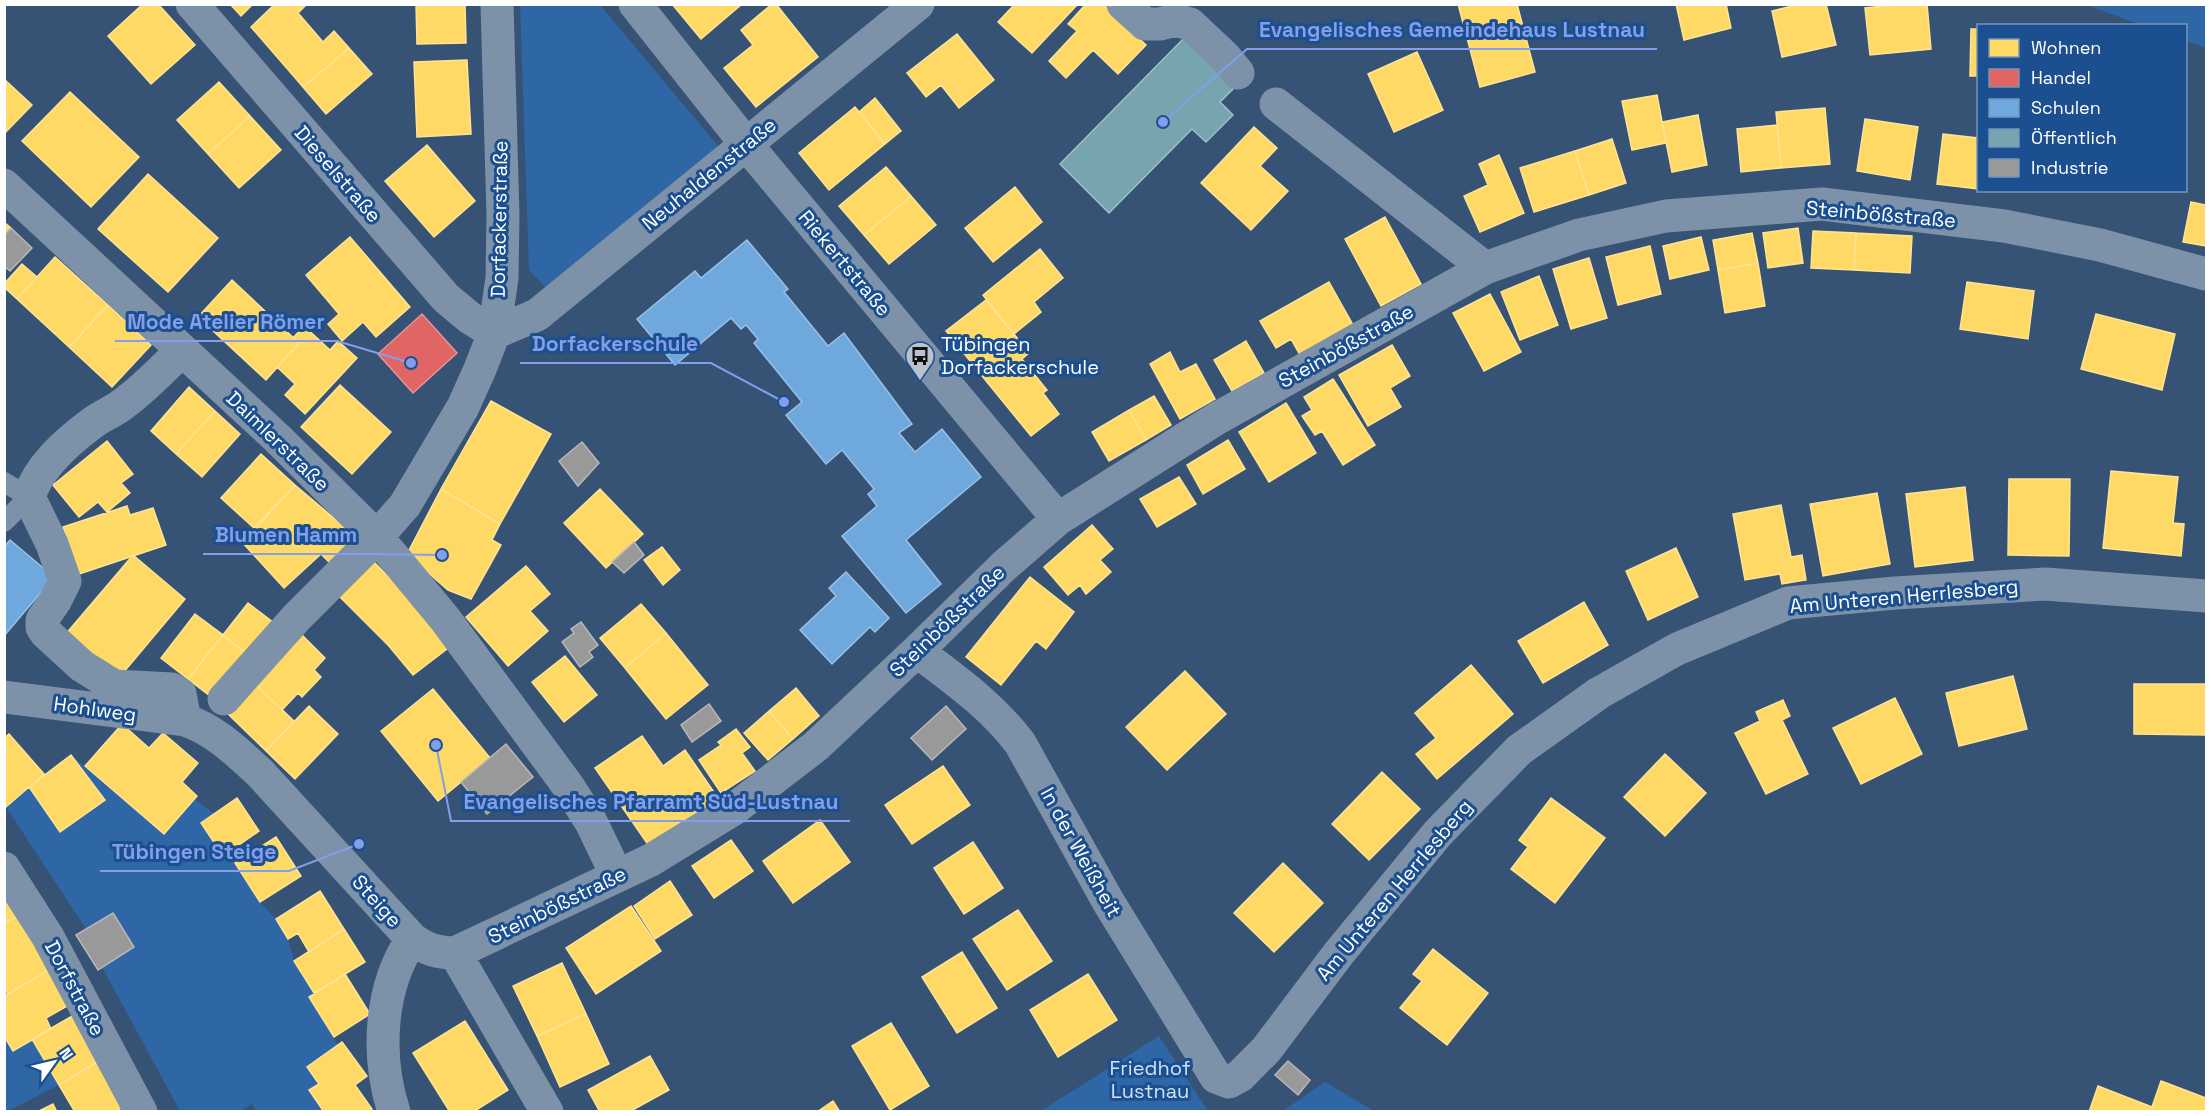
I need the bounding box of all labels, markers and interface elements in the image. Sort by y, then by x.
callout: Evangelisches Gemeindehaus Lustnau [1247,10,1657,49]
text: Evangelisches Gemeindehaus Lustnau [1259,16,1645,43]
legend [1977,24,2187,192]
text: Wohnen [2031,36,2101,59]
text: Handel [2031,66,2091,89]
text: Schulen [2031,96,2101,119]
street label: Neuhaldenstraße [636,112,782,236]
street label: Dieselstraße [289,120,387,228]
text: Öffentlich [2031,126,2117,149]
street label: Dorfackerstraße [485,140,513,298]
text: Industrie [2031,156,2108,179]
street label: Steinbößstraße [1805,194,1957,234]
street label: Riekertstraße [793,205,897,321]
street label: Steinbößstraße [1274,298,1418,394]
callout: Mode Atelier Römer [115,302,337,341]
text: Mode Atelier Römer [127,308,325,335]
callout: Dorfackerschule [520,324,711,363]
text: Dorfackerschule [532,330,698,357]
place label: Tübingen Dorfackerschule [941,331,1099,380]
bus stop icon: Tübingen Dorfackerschule [904,340,936,382]
street label: Daimlerstraße [221,385,335,497]
callout: Blumen Hamm [203,515,369,554]
text: Blumen Hamm [215,521,357,548]
street label: Steinbößstraße [884,559,1010,683]
street label: Am Unteren Herrlesberg [1789,573,2019,619]
street label: Hohlweg [52,690,138,728]
callout: Evangelisches Pfarramt Süd-Lustnau [451,782,850,821]
street label: In der Weißheit [1035,783,1127,921]
text: Evangelisches Pfarramt Süd-Lustnau [464,788,838,815]
street label: Am Unteren Herrlesberg [1310,794,1478,986]
callout: Tübingen Steige [100,832,289,871]
text: Tübingen Steige [112,838,276,865]
street label: Steinbößstraße [484,860,630,950]
street label: Steige [346,869,408,933]
street label: Dorfstraße [39,936,111,1040]
north arrow [24,1032,84,1092]
text: N [54,1044,78,1064]
park label: Friedhof Lustnau [1109,1055,1191,1104]

